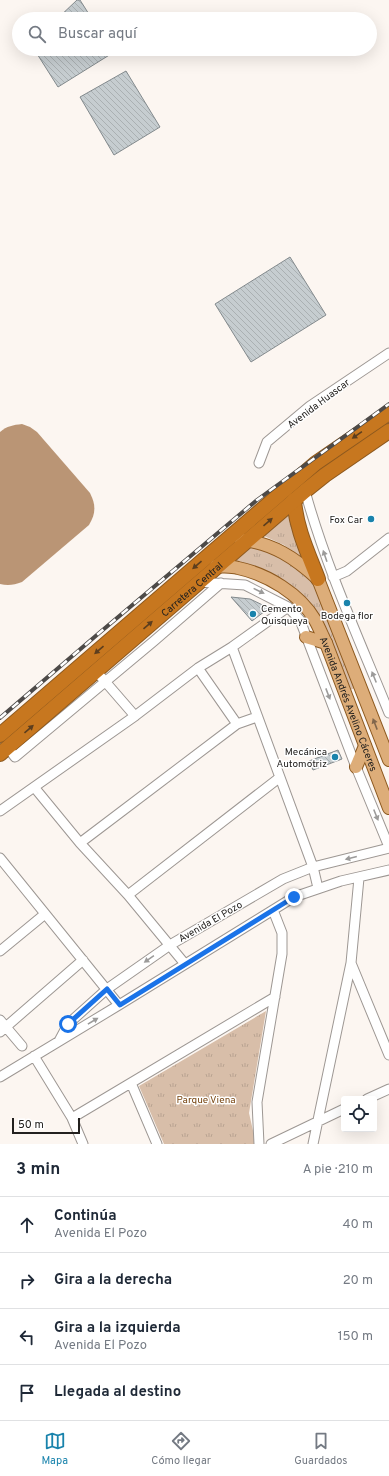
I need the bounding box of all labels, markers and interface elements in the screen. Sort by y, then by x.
search box [12,12,377,56]
icon: search [26,23,48,45]
text: Buscar aquí [58,25,137,44]
street label: Avenida Huascar [285,376,353,432]
one-way arrow [352,431,362,439]
place label: Fox Car [330,514,363,527]
marker: Fox Car [366,514,376,524]
one-way arrow [263,517,273,526]
one-way arrow [322,550,328,562]
street label: Carretera Central [159,560,226,620]
one-way arrow [192,560,202,569]
one-way arrow [253,588,264,594]
marker: Bodega flor [342,598,352,608]
place label: Cemento Quisqueya [261,603,308,628]
marker: Cemento Quisqueya [248,609,258,619]
place label: Bodega flor [321,610,373,623]
one-way arrow [144,621,153,630]
street label: Avenida Andrés Avelino Cáceres [316,635,380,774]
one-way arrow [93,645,104,654]
one-way arrow [371,670,377,682]
one-way arrow [326,688,332,700]
one-way arrow [371,717,377,729]
one-way arrow [24,724,35,733]
place label: Mecánica Automotriz [277,746,327,771]
marker: Mecánica Automotriz [330,752,340,762]
one-way arrow [373,809,379,821]
one-way arrow [345,855,357,861]
route end [285,888,303,906]
street label: Avenida El Pozo [177,899,245,946]
one-way arrow [144,955,154,963]
route start [59,1015,77,1033]
one-way arrow [87,1017,99,1024]
park label: Parque Viena [176,1094,236,1107]
map controls [341,1096,377,1132]
button: locate [341,1096,377,1132]
scale bar [12,1116,80,1135]
text: 50 m [18,1118,44,1132]
text: 3 min [16,1159,60,1181]
text: A pie · 210 m [303,1162,373,1178]
text: Continúa [54,1207,116,1226]
icon: ahead [16,1214,38,1236]
text: 40 m [343,1217,373,1233]
text: Avenida El Pozo [54,1226,147,1242]
icon: right [16,1270,38,1292]
text: Gira a la derecha [54,1271,172,1290]
text: 20 m [343,1273,373,1289]
text: Gira a la izquierda [54,1319,181,1338]
icon: left [16,1326,38,1348]
text: 150 m [338,1329,373,1345]
text: Avenida El Pozo [54,1338,147,1354]
icon: arrive [16,1382,38,1404]
text: Llegada al destino [54,1383,181,1402]
tab: Mapa [42,1430,68,1468]
tab: Cómo llegar [151,1430,211,1468]
tab: Guardados [294,1430,347,1468]

